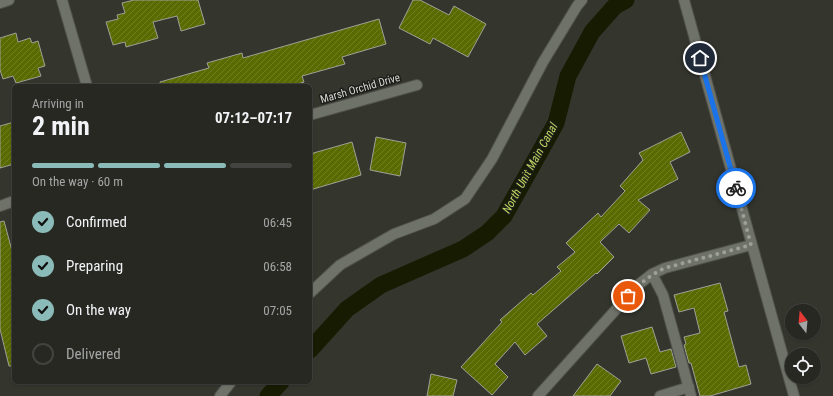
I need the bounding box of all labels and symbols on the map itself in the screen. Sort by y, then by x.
pin [683,41,717,75]
street label: Marsh Orchid Drive [319,71,402,106]
water label: North Unit Main Canal [499,120,561,216]
courier [716,168,756,208]
pin [611,279,645,313]
north arrow [785,304,821,340]

